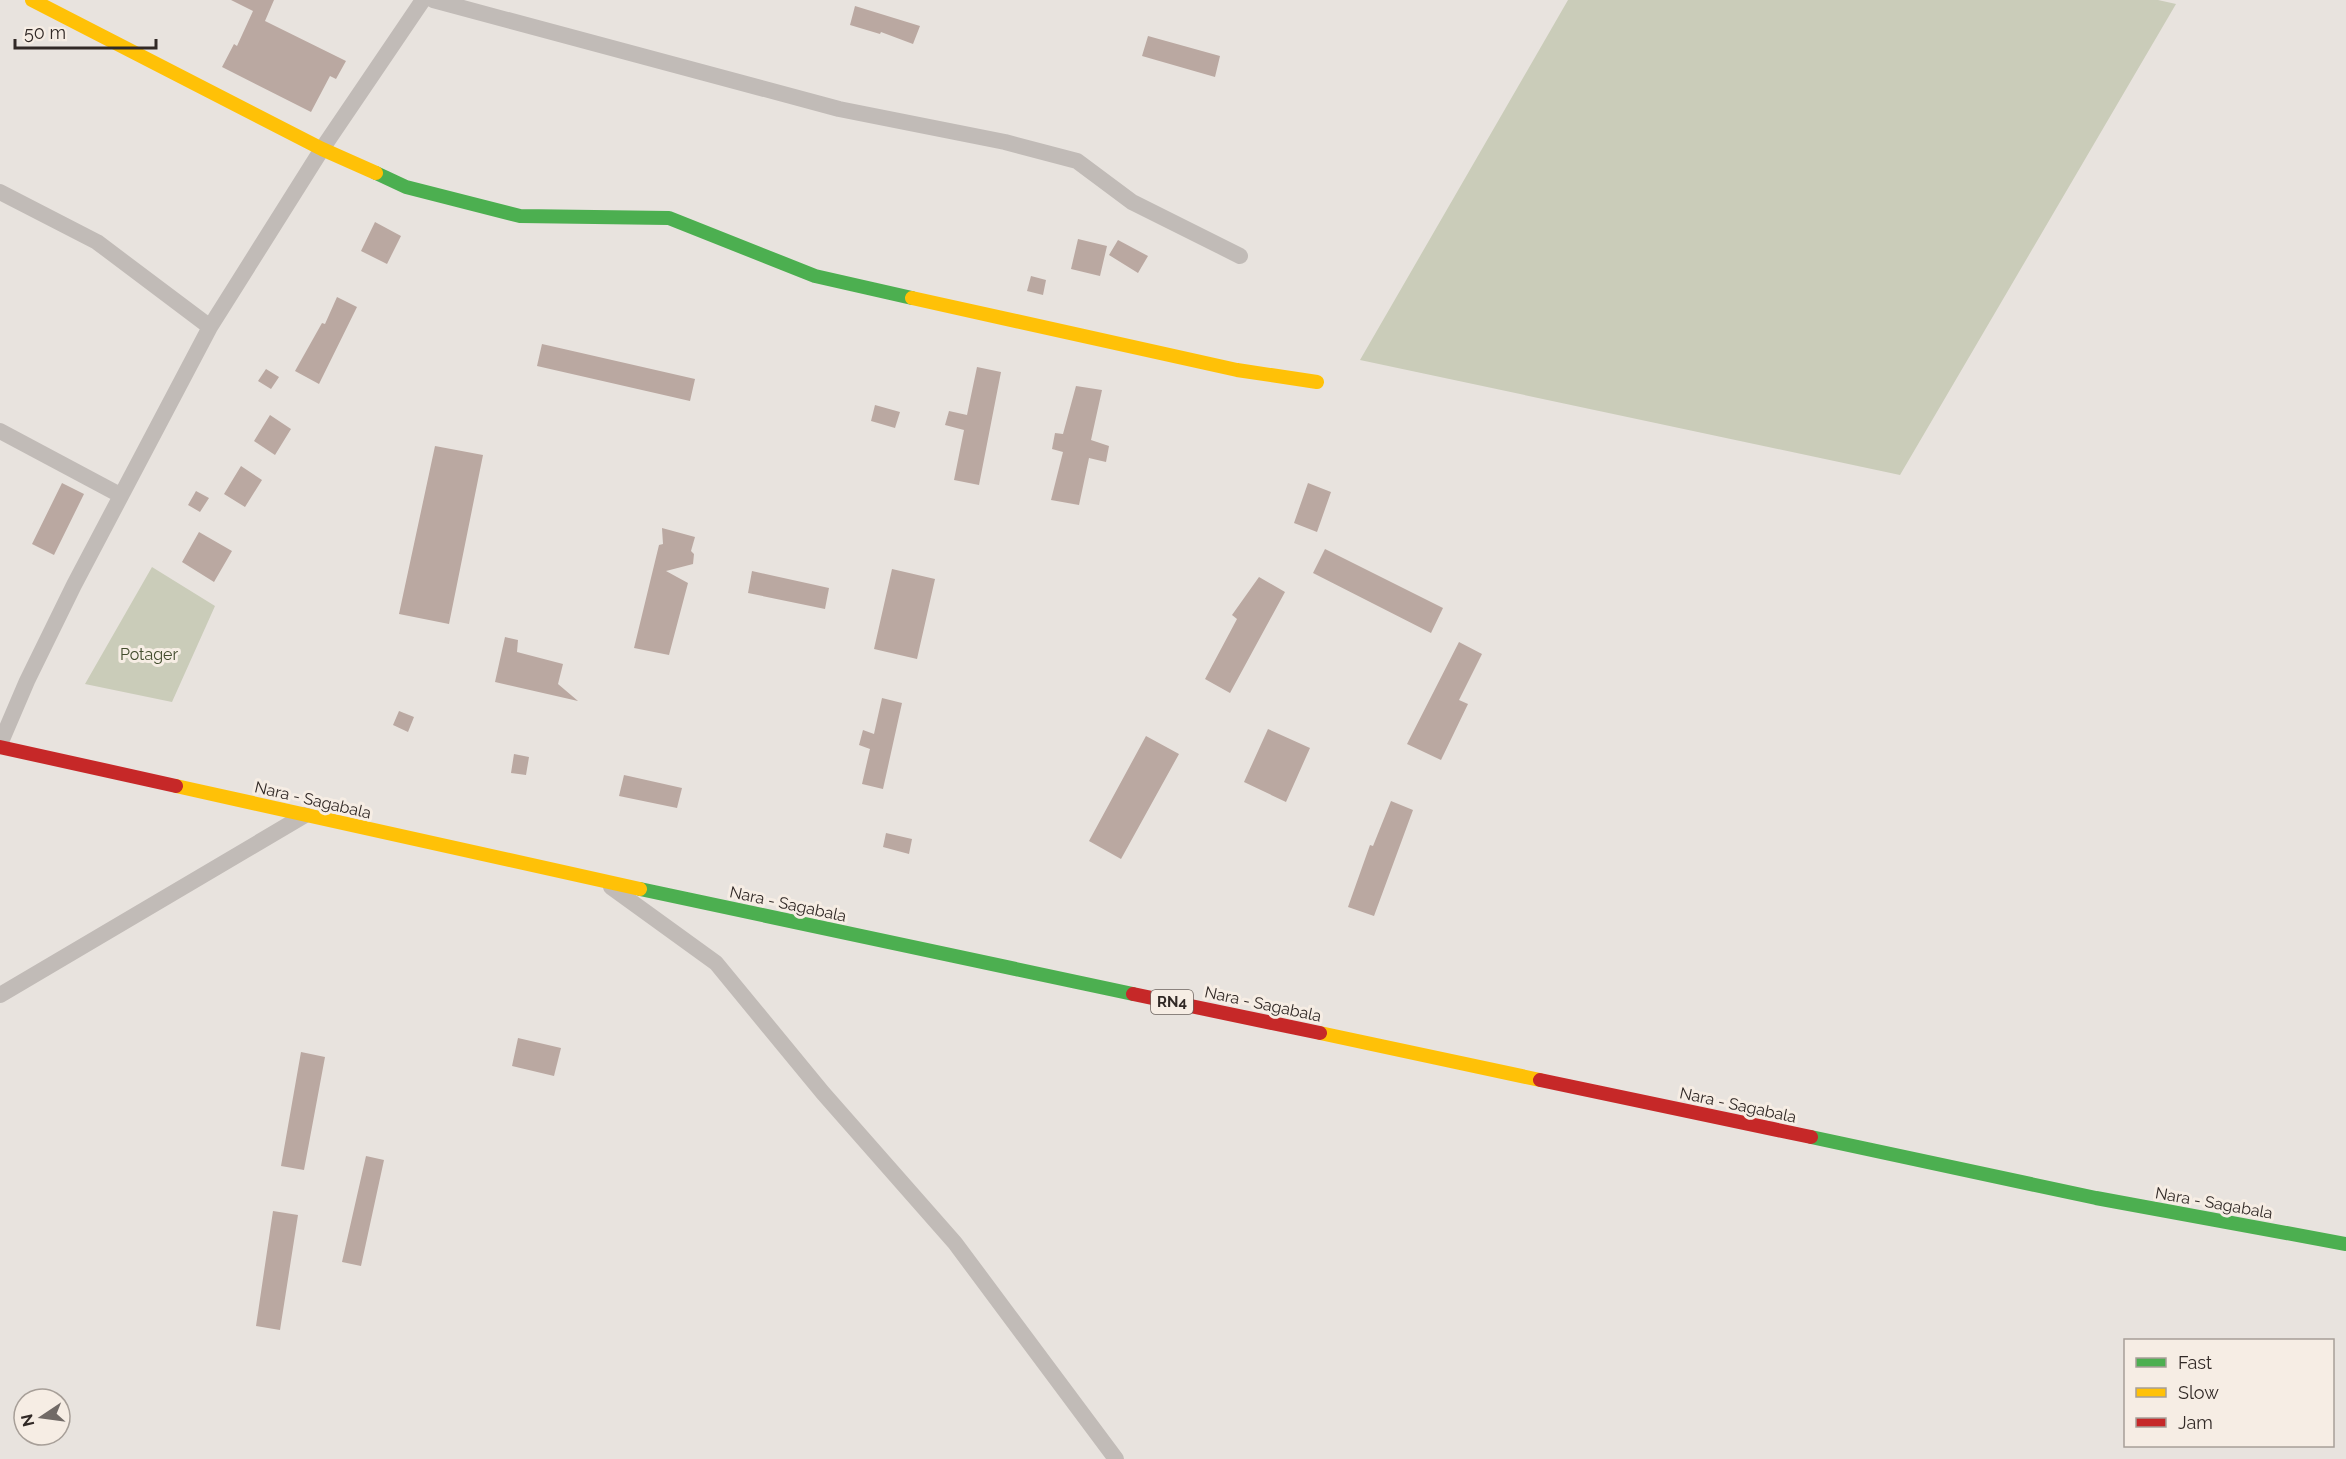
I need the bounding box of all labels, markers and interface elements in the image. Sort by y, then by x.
scale bar [15,12,156,50]
text: 50 m [24,22,66,43]
park label: Potager [120,645,178,664]
street label: Nara - Sagabala [253,777,373,823]
street label: Nara - Sagabala [728,882,848,926]
street label: Nara - Sagabala [1203,982,1323,1026]
road number: RN4 [1151,990,1193,1014]
street label: Nara - Sagabala [1678,1083,1798,1127]
street label: Nara - Sagabala [2154,1183,2274,1223]
legend [2124,1339,2334,1447]
text: Fast [2178,1352,2212,1373]
text: Slow [2178,1382,2219,1403]
north arrow [12,1387,72,1447]
text: N [17,1412,39,1428]
text: Jam [2178,1412,2213,1433]

